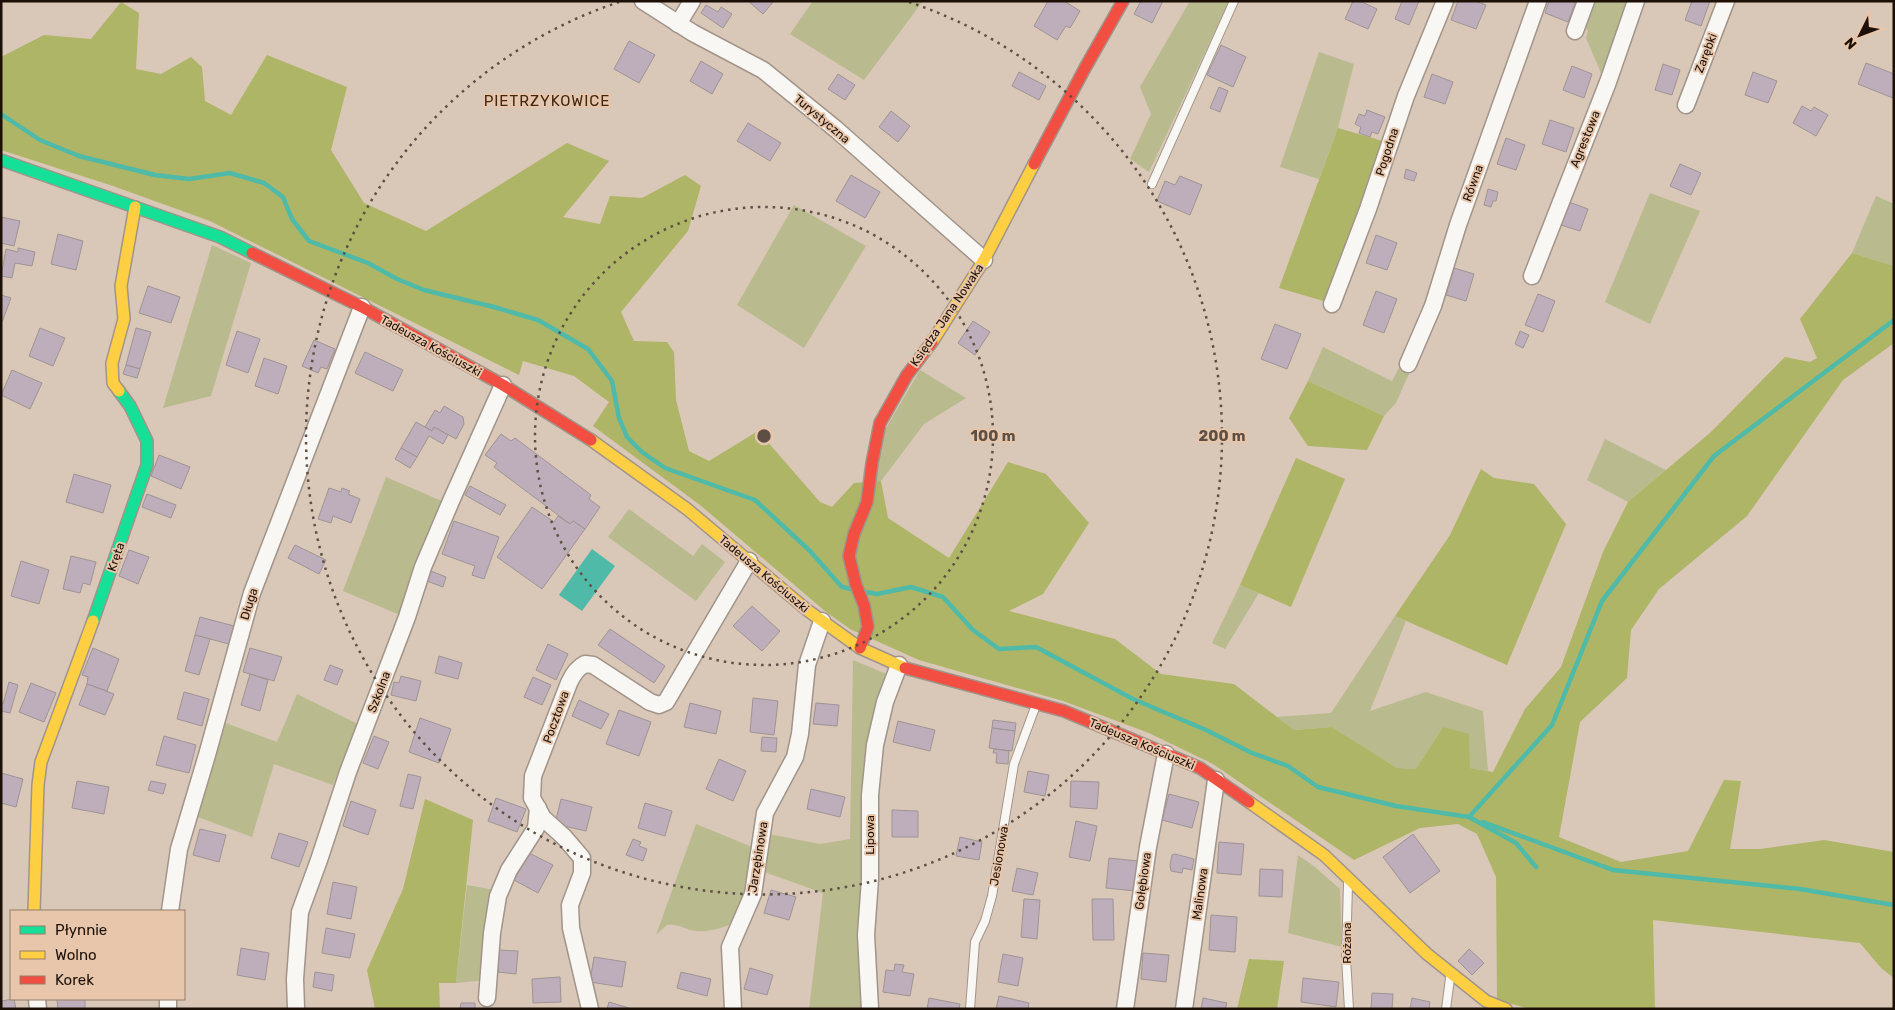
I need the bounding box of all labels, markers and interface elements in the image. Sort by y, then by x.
north arrow [1835,10,1885,60]
street label: Zarębki [1692,31,1720,75]
text: N [1841,34,1860,53]
district label: PIETRZYKOWICE [484,92,610,110]
street label: Turystyczna [791,92,853,146]
street label: Agrestowa [1567,109,1603,169]
street label: Pogodna [1373,126,1401,178]
street label: Równa [1460,163,1486,203]
street label: Księdza Jana Nowaka [907,261,987,369]
street label: Tadeusza Kościuszki [378,312,484,380]
centre of rings [755,427,773,445]
text: 100 m [971,427,1015,445]
text: 200 m [1198,427,1246,445]
street label: Tadeusza Kościuszki [716,532,812,616]
street label: Kręta [105,541,127,573]
street label: Długa [238,586,260,622]
street label: Szkolna [365,669,393,715]
street label: Pocztowa [540,689,572,745]
street label: Tadeusza Kościuszki [1087,715,1197,773]
street label: Lipowa [863,815,877,855]
street label: Jarzębinowa [745,821,771,893]
street label: Jesionowa [987,825,1011,887]
street label: Gołębiowa [1132,851,1154,911]
street label: Malinowa [1189,867,1211,921]
legend [10,910,185,1000]
text: Płynnie [55,921,107,939]
street label: Różana [1340,922,1354,964]
text: Wolno [55,946,97,964]
text: Korek [55,971,94,989]

